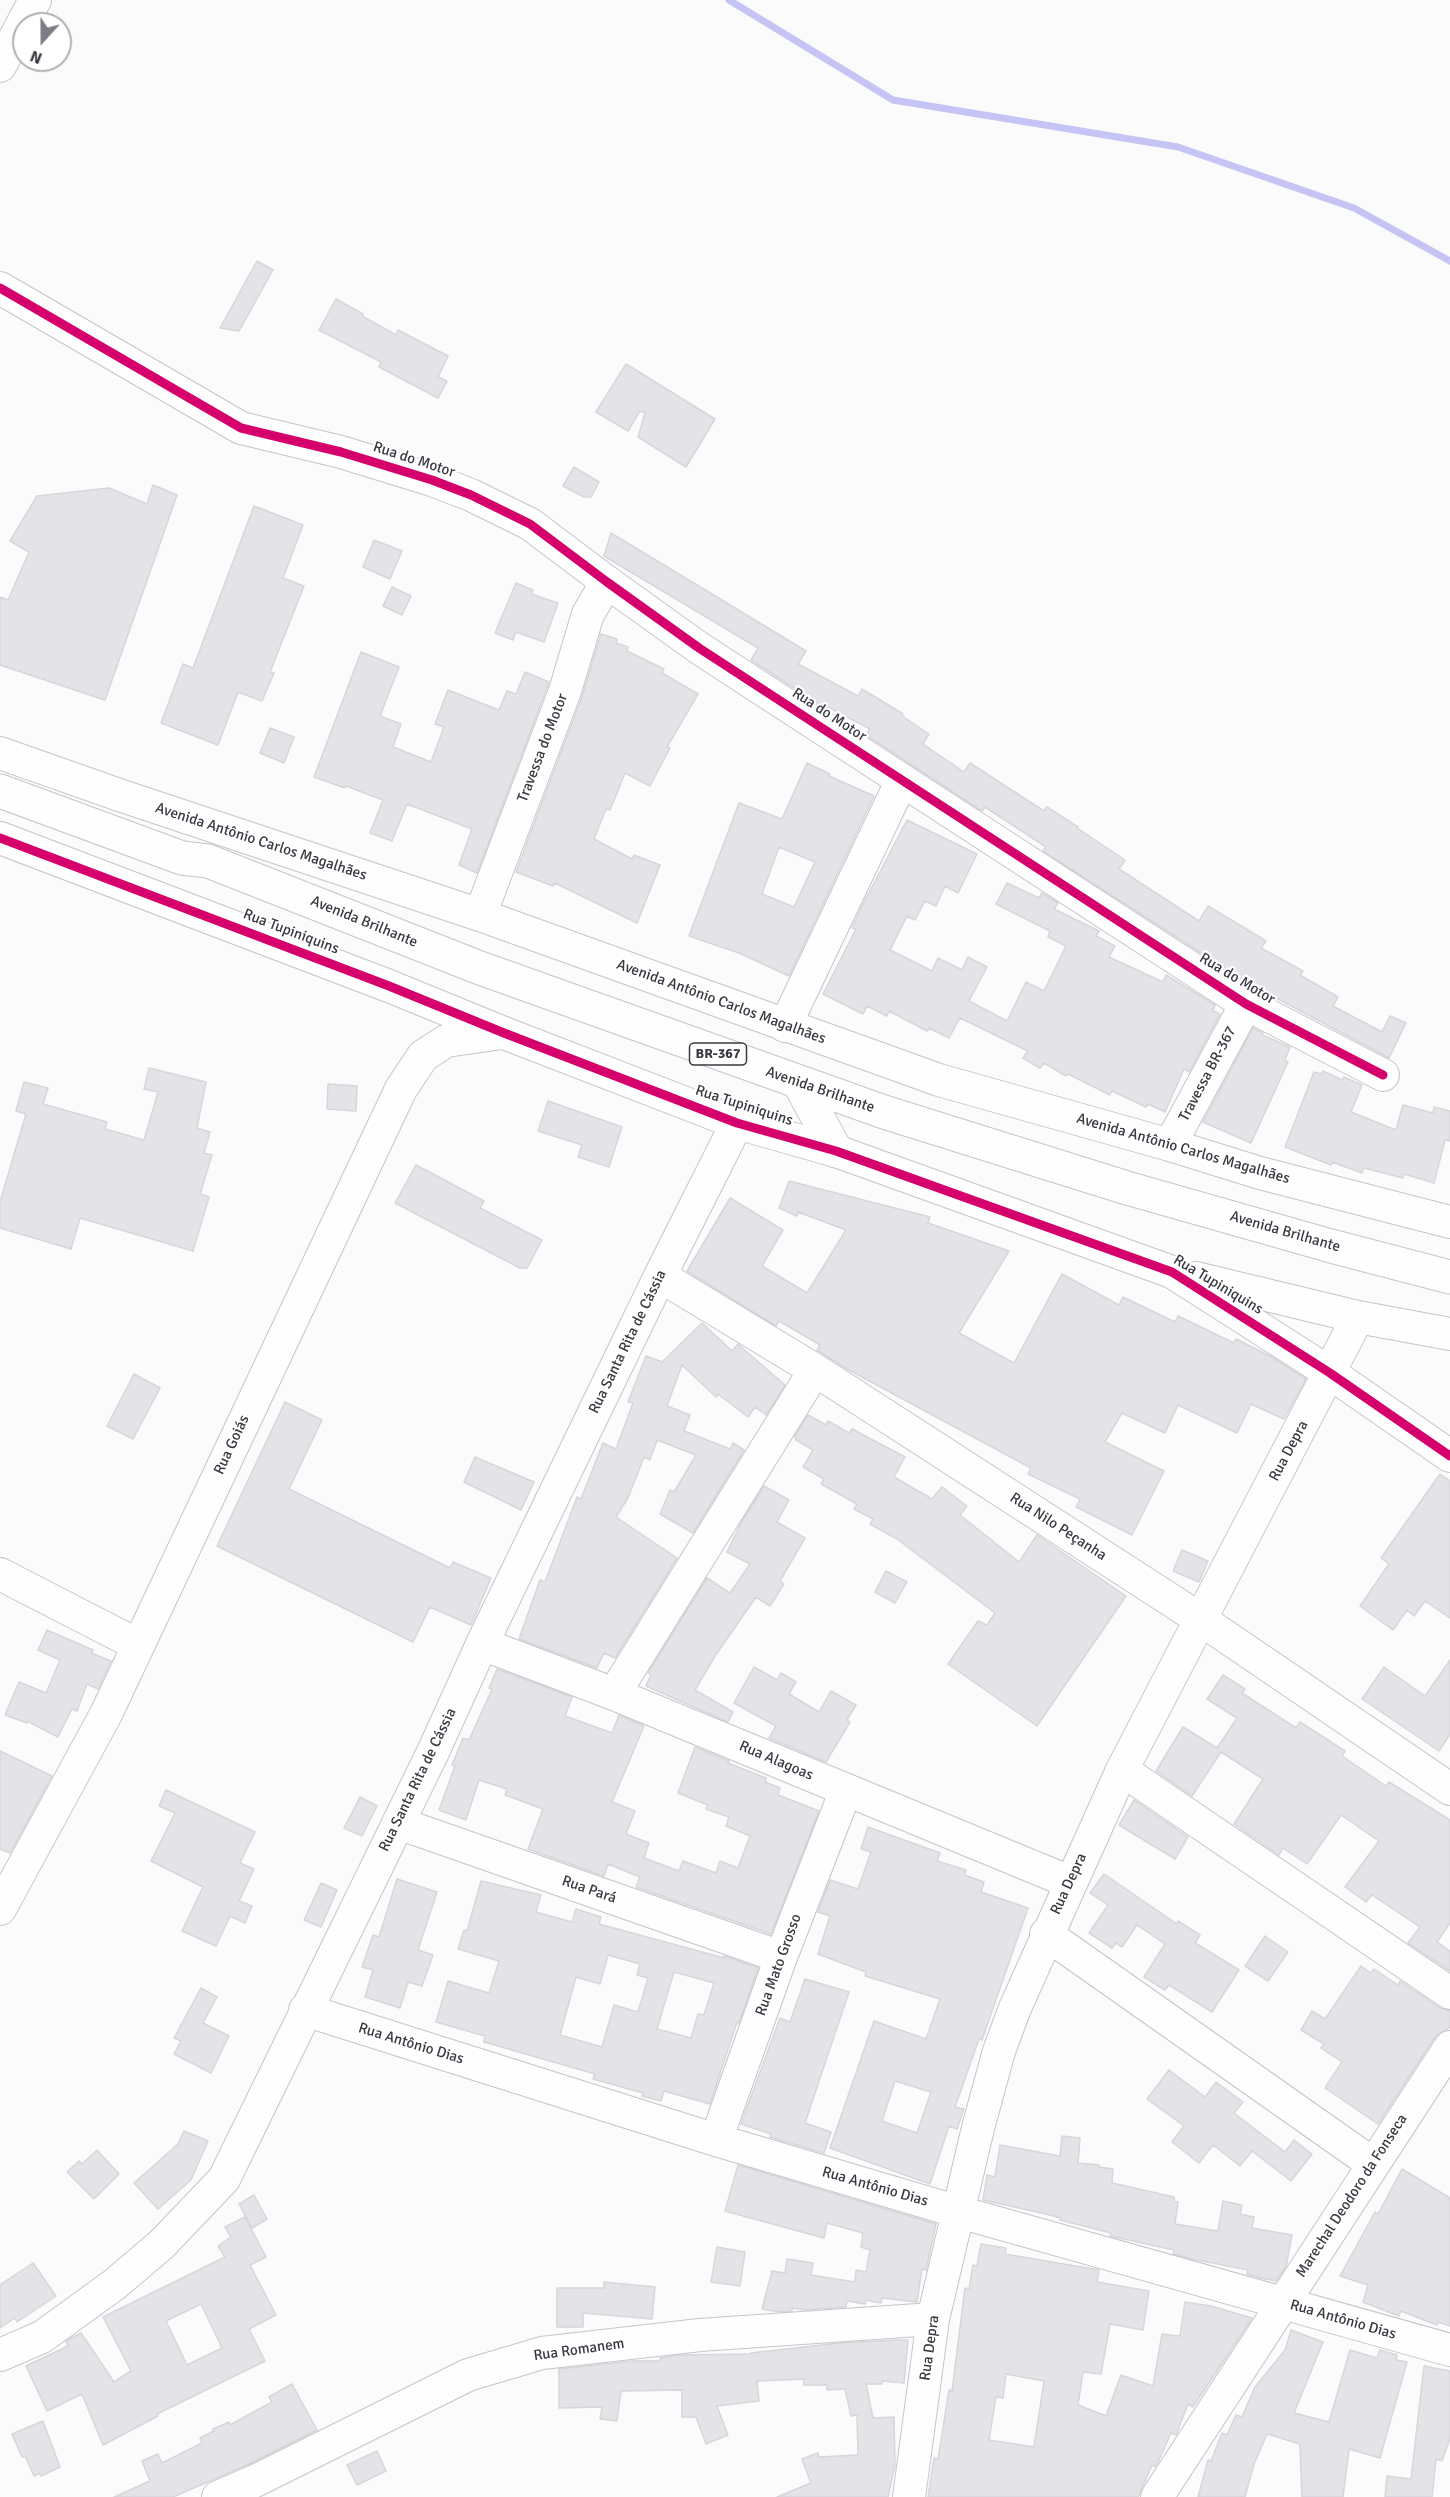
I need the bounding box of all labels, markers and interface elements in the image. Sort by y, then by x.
north arrow [12,12,72,72]
text: N [27,46,45,68]
street label: Rua do Motor [371,438,457,482]
street label: Rua do Motor [788,684,870,746]
street label: Travessa do Motor [514,691,572,805]
street label: Avenida Antônio Carlos Magalhães [153,799,369,885]
street label: Avenida Brilhante [308,892,420,952]
street label: Rua Tupiniquins [240,905,342,959]
street label: Rua do Motor [1196,949,1278,1009]
street label: Avenida Antônio Carlos Magalhães [614,956,828,1048]
street label: Travessa BR-367 [1175,1023,1241,1125]
road number: BR-367 [690,1043,746,1065]
street label: Avenida Brilhante [763,1063,877,1117]
street label: Rua Tupiniquins [693,1082,795,1130]
street label: Avenida Antônio Carlos Magalhães [1074,1110,1292,1188]
street label: Avenida Brilhante [1228,1208,1342,1256]
street label: Rua Tupiniquins [1170,1251,1266,1319]
street label: Rua Santa Rita de Cássia [585,1267,671,1417]
street label: Rua Goiás [210,1412,254,1478]
street label: Rua Depra [1266,1418,1312,1484]
street label: Rua Nilo Peçanha [1006,1489,1110,1565]
street label: Rua Santa Rita de Cássia [375,1705,461,1855]
street label: Rua Alagoas [736,1737,816,1785]
street label: Rua Depra [1047,1850,1091,1918]
street label: Rua Pará [559,1872,619,1908]
street label: Rua Mato Grosso [752,1912,806,2018]
street label: Rua Antônio Dias [356,2019,466,2069]
street label: Marechal Deodoro da Fonseca [1292,2111,1412,2281]
street label: Rua Antônio Dias [820,2163,930,2211]
street label: Rua Antônio Dias [1288,2296,1398,2344]
street label: Rua Depra [916,2314,944,2382]
street label: Rua Romanem [532,2335,626,2365]

